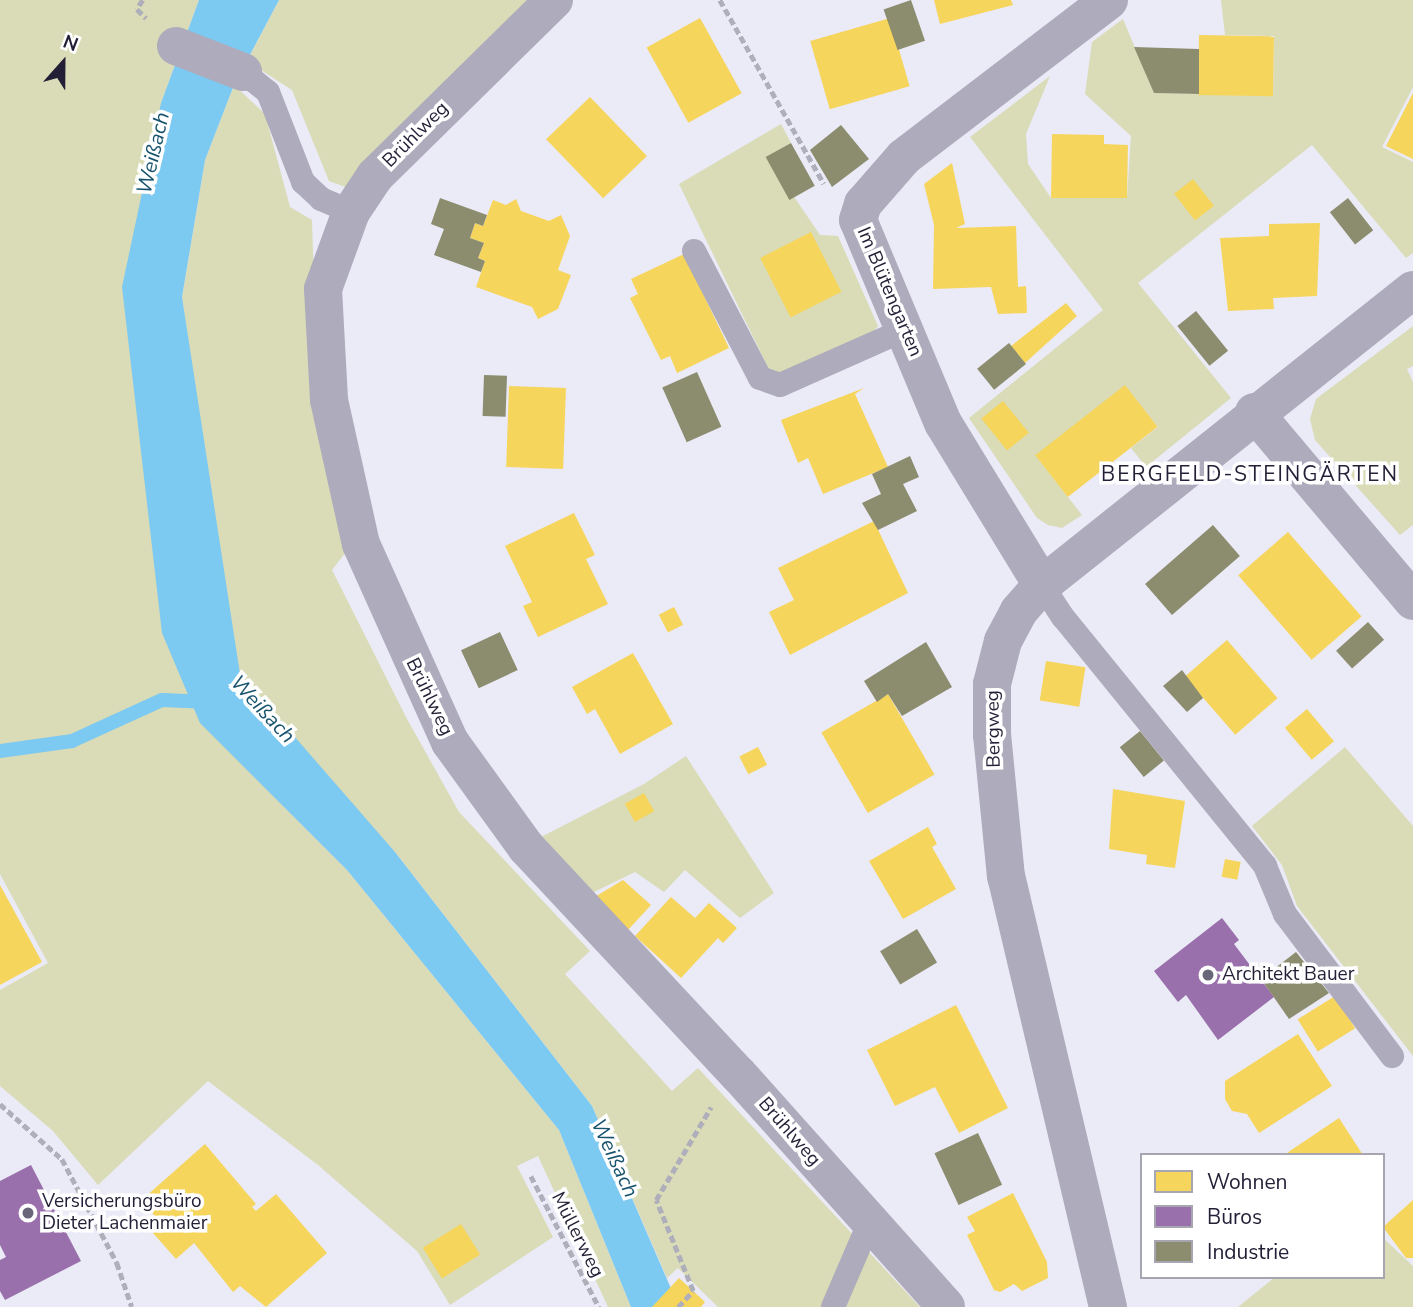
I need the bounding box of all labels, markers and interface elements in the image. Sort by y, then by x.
north arrow [28,28,98,98]
text: N [59,29,82,58]
street label: Brühlweg [378,97,454,173]
water label: Weißach [131,109,175,197]
street label: Im Blütengarten [851,224,927,360]
district label: BERGFELD-STEINGÄRTEN [1104,461,1396,487]
street label: Brühlweg [400,654,458,740]
water label: Weißach [225,670,301,748]
street label: Bergweg [982,690,1006,768]
place label: Architekt Bauer [1222,964,1354,986]
marker: Architekt Bauer [1200,967,1216,983]
street label: Brühlweg [753,1093,825,1171]
water label: Weißach [586,1115,644,1201]
legend [1140,1153,1385,1279]
text: Wohnen [1207,1168,1288,1196]
street label: Müllerweg [546,1189,608,1281]
place label: Versicherungsbüro Dieter Lachenmaier [42,1191,207,1235]
text: Büros [1207,1203,1262,1231]
marker: Versicherungsbüro Dieter Lachenmaier [20,1205,36,1221]
text: Industrie [1207,1238,1289,1266]

